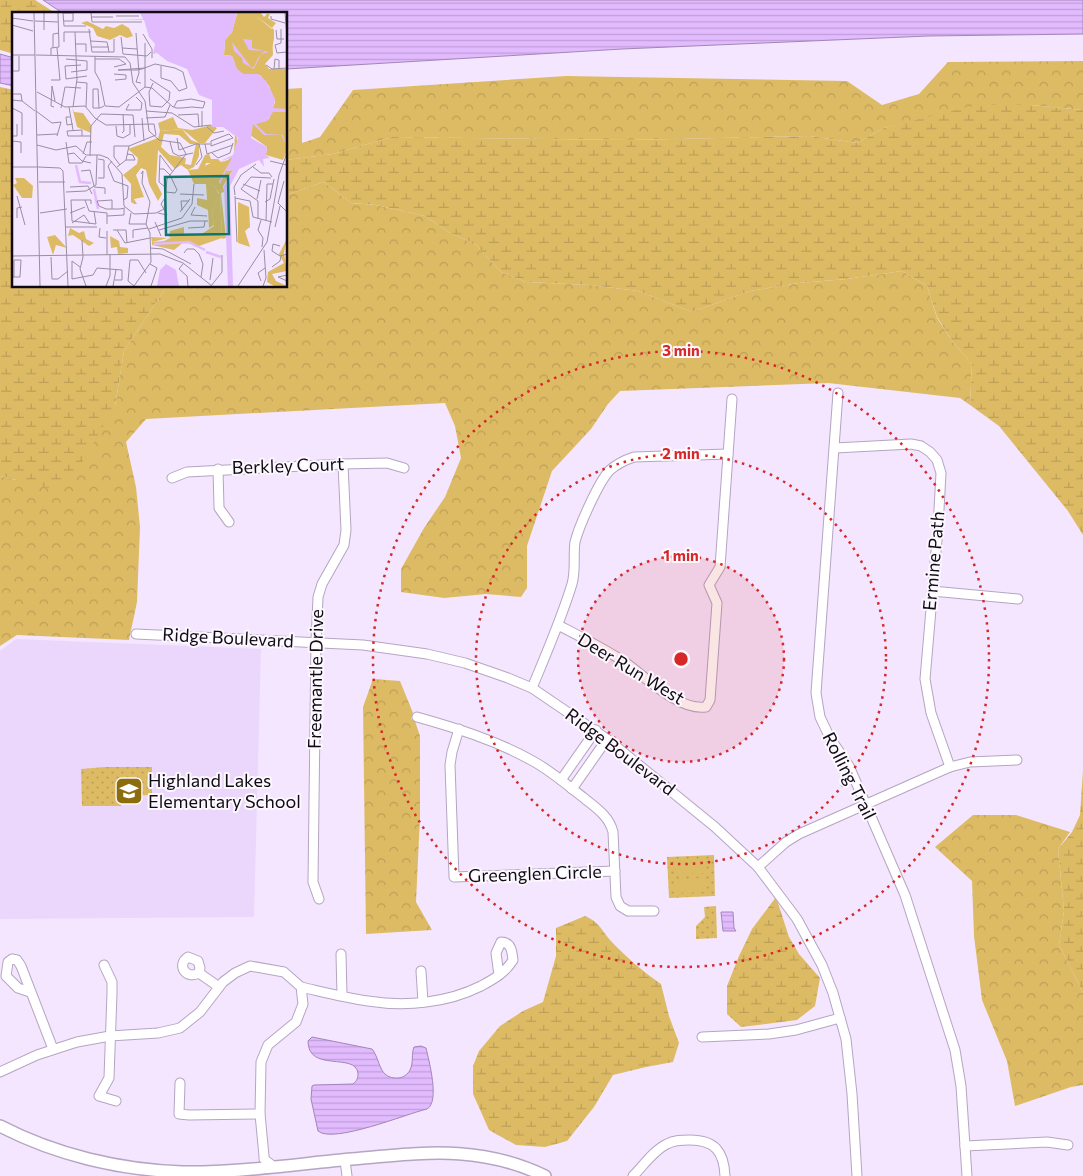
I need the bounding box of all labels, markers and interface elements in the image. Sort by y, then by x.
inset map [12,12,288,288]
text: 3 min [662,341,700,359]
text: 2 min [662,444,700,462]
street label: Berkley Court [231,452,345,478]
street label: Ermine Path [918,510,948,612]
text: 1 min [663,546,699,564]
street label: Freemantle Drive [303,609,327,749]
street label: Ridge Boulevard [162,623,294,651]
street label: Deer Run West [574,628,689,709]
centre of rings [672,650,690,668]
street label: Ridge Boulevard [561,703,680,800]
street label: Rolling Trail [818,728,881,823]
place label: Highland Lakes Elementary School [148,769,301,812]
school or university icon: Highland Lakes Elementary School [114,776,144,806]
street label: Greenglen Circle [468,860,602,886]

